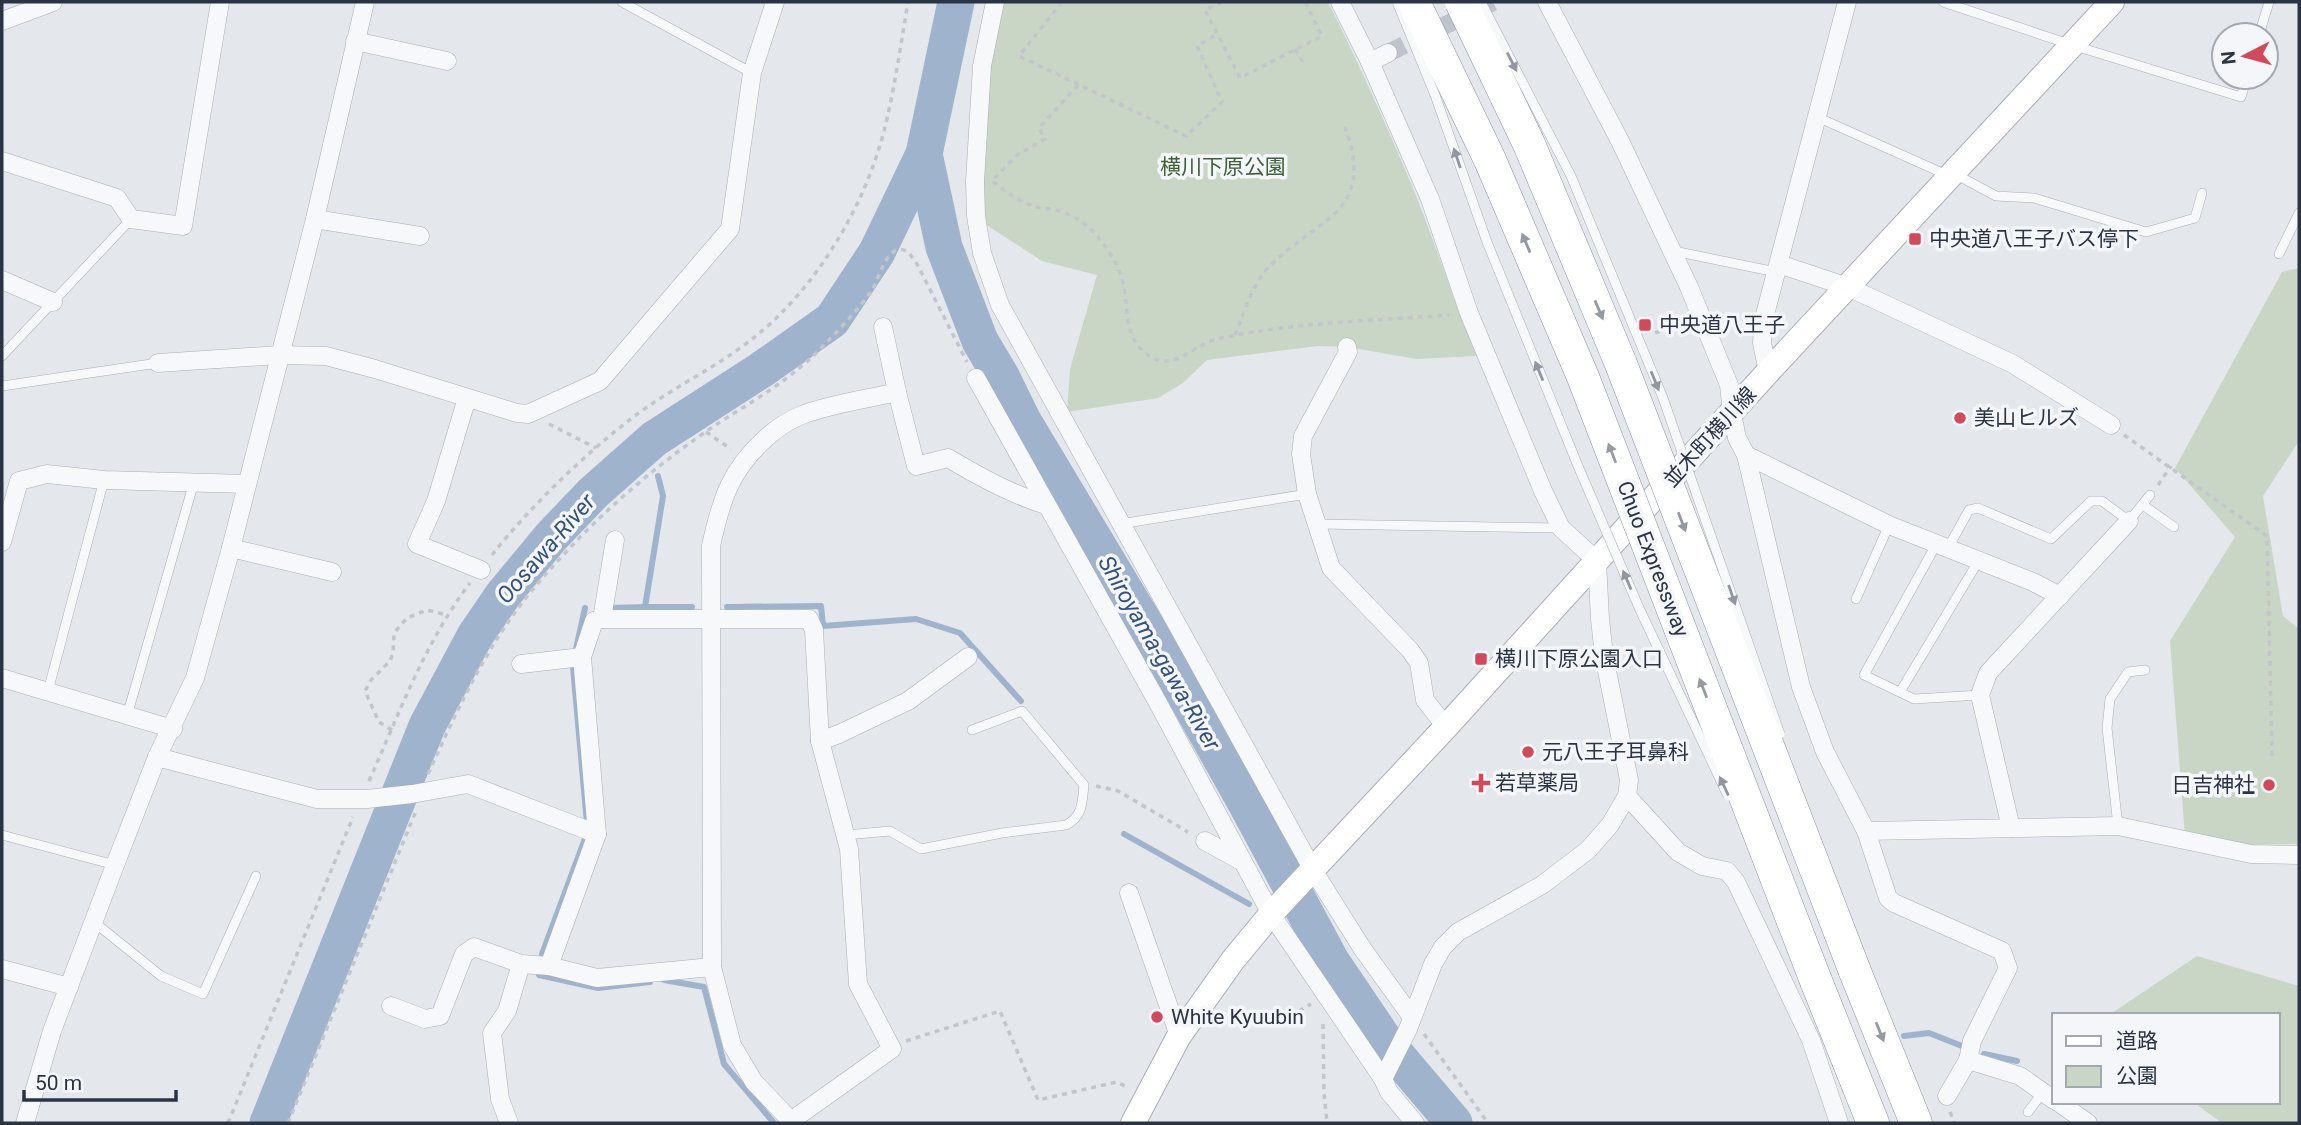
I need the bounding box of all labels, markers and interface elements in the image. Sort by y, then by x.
north arrow [2210,21,2280,91]
text: N [2216,50,2241,66]
one-way arrow [1506,52,1518,72]
one-way arrow [1451,148,1462,169]
park label: 横川下原公園 [1160,155,1286,179]
place label: 中央道八王子バス停下 [1929,227,2139,251]
marker: 中央道八王子バス停下 [1907,231,1923,247]
one-way arrow [1520,232,1531,253]
one-way arrow [1593,300,1604,321]
place label: 中央道八王子 [1659,313,1785,337]
marker: 中央道八王子 [1637,317,1653,333]
one-way arrow [1533,360,1544,381]
one-way arrow [1650,371,1661,392]
street label: 並木町横川線 [1659,382,1761,492]
place label: 美山ヒルズ [1974,406,2079,430]
marker: 美山ヒルズ [1952,410,1968,426]
one-way arrow [1607,443,1618,464]
street label: Chuo Expressway [1612,478,1694,640]
water label: Oosawa-River [491,488,602,609]
one-way arrow [1677,511,1688,532]
water label: Shiroyama-gawa-River [1092,551,1226,756]
one-way arrow [1621,570,1633,590]
one-way arrow [1727,585,1738,606]
place label: 横川下原公園入口 [1495,647,1663,671]
marker: 横川下原公園入口 [1473,651,1489,667]
one-way arrow [1698,678,1709,699]
place label: 元八王子耳鼻科 [1542,740,1689,764]
marker: 元八王子耳鼻科 [1520,744,1536,760]
place label: 若草薬局 [1495,771,1579,795]
place label: 日吉神社 [2171,773,2255,797]
marker: 若草薬局 [1473,775,1489,791]
one-way arrow [1718,776,1730,796]
marker: 日吉神社 [2261,777,2277,793]
place label: White Kyuubin [1171,1005,1304,1029]
marker: White Kyuubin [1149,1009,1165,1025]
legend [2052,1013,2280,1104]
one-way arrow [1874,1022,1885,1043]
text: 道路 [2116,1029,2158,1053]
scale bar [24,1058,177,1102]
text: 公園 [2116,1064,2158,1088]
text: 50 m [35,1071,82,1095]

